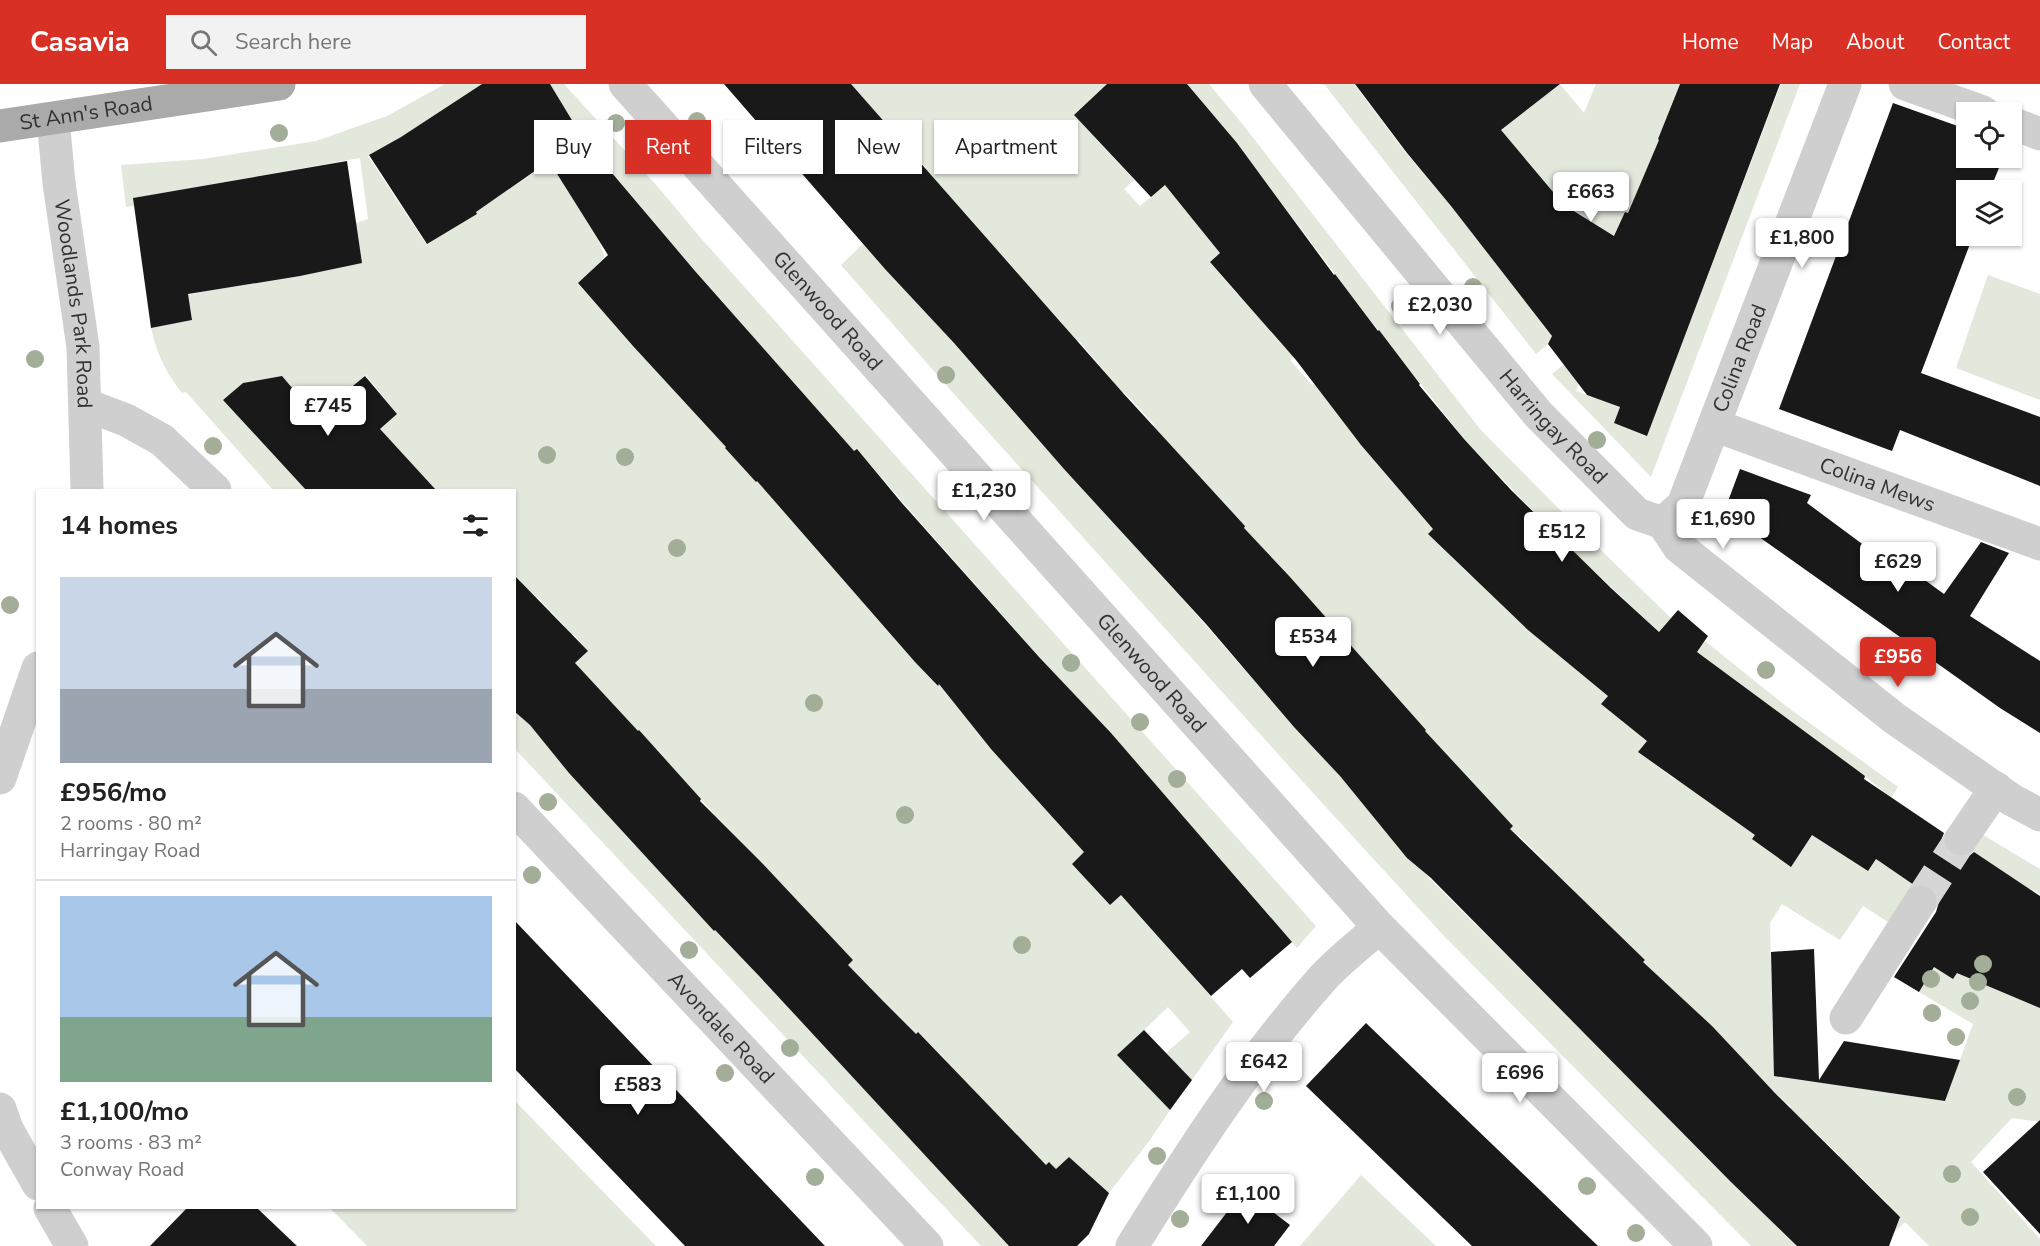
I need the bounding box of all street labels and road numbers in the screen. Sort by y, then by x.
street label: St Ann's Road [18,89,154,137]
street label: Woodlands Park Road [48,197,99,409]
street label: Glenwood Road [767,245,889,377]
street label: Colina Road [1706,300,1773,416]
street label: Harringay Road [1493,363,1614,490]
street label: Colina Mews [1816,451,1939,519]
street label: Glenwood Road [1091,607,1213,739]
street label: Avondale Road [662,966,781,1090]

